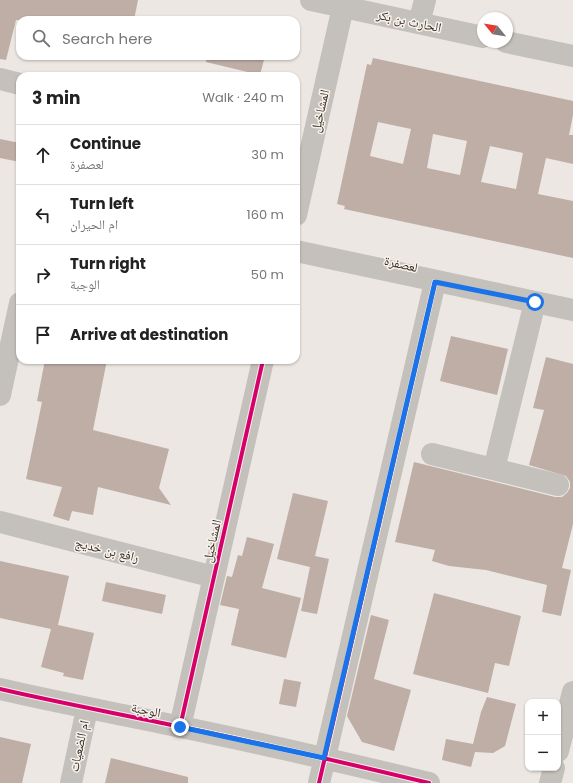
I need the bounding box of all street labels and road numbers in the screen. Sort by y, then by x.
street label: الحارث بن بكر [374,5,443,37]
street label: المشاخيل [306,88,334,134]
street label: لعصفرة [382,251,420,277]
street label: المشاخيل [198,518,226,564]
street label: رافع بن خديج [73,533,141,567]
street label: الوجبة [130,698,162,722]
street label: ام الضعيات [64,718,94,774]

